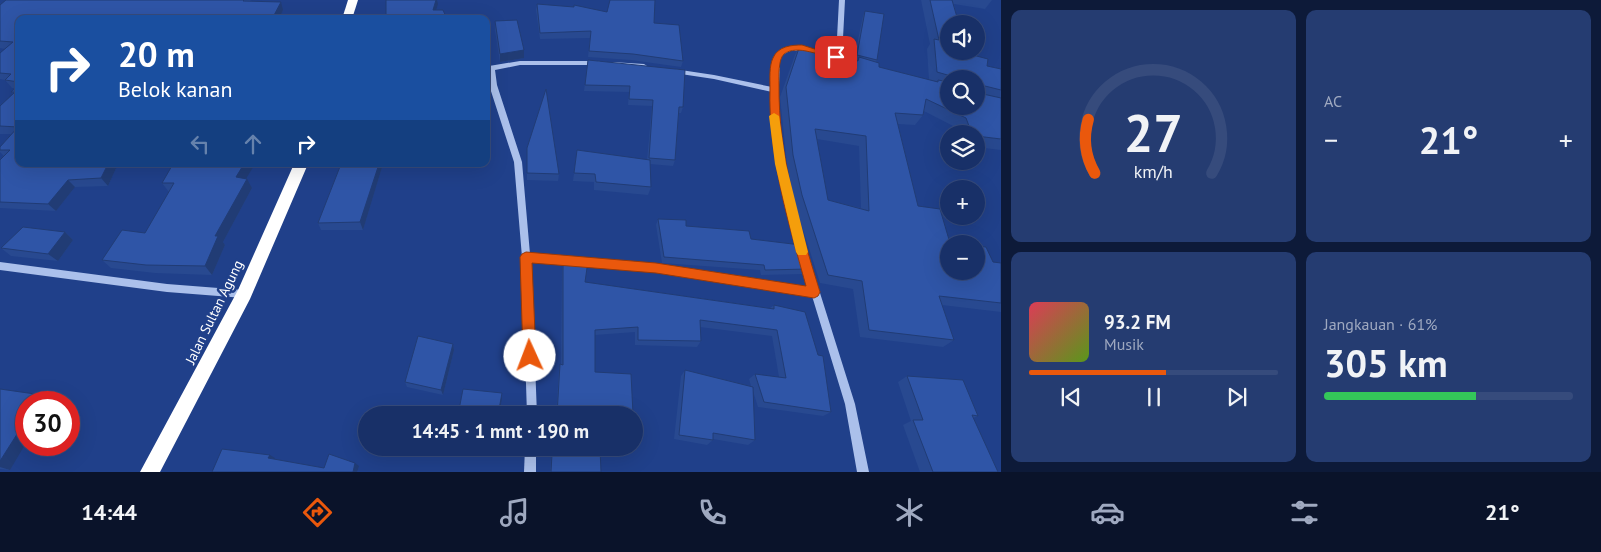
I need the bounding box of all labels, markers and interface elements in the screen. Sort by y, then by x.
map controls [940,15,985,280]
button: sound [940,15,985,60]
text: 20 m [118,31,195,77]
icon: right [35,35,100,100]
pin [815,36,857,78]
icon: arrive [822,43,850,71]
button: search [940,70,985,115]
text: Belok kanan [118,75,232,103]
text: AC [1324,91,1342,111]
text: 27 [1124,99,1183,166]
text: 21° [1419,115,1478,164]
text: − [1324,121,1338,158]
text: + [1559,121,1573,158]
button: layers [940,125,985,170]
icon: left [186,130,214,158]
icon: ahead [239,130,267,158]
icon: right [292,130,320,158]
text: km/h [1134,160,1173,183]
button: + [940,180,985,225]
button: − [940,235,985,280]
street label: Jalan Sultan Agung [181,257,247,368]
text: 93.2 FM [1104,310,1171,334]
text: Jangkauan · 61% [1324,314,1437,334]
position arrow [503,329,555,381]
text: Musik [1104,334,1144,354]
text: 305 km [1324,338,1448,387]
icon: previous [1057,383,1085,411]
icon: pause [1140,383,1168,411]
icon: next [1223,383,1251,411]
speed limit sign: 30 [15,391,80,456]
text: 14:45 · 1 mnt · 190 m [412,419,589,443]
icon: directions [300,495,335,530]
icon: music [497,495,532,530]
icon: phone [695,495,730,530]
icon: climate [892,495,927,530]
icon: car [1090,495,1125,530]
icon: filters [1287,495,1322,530]
text: 14:44 [81,498,137,526]
text: 21° [1485,498,1520,526]

